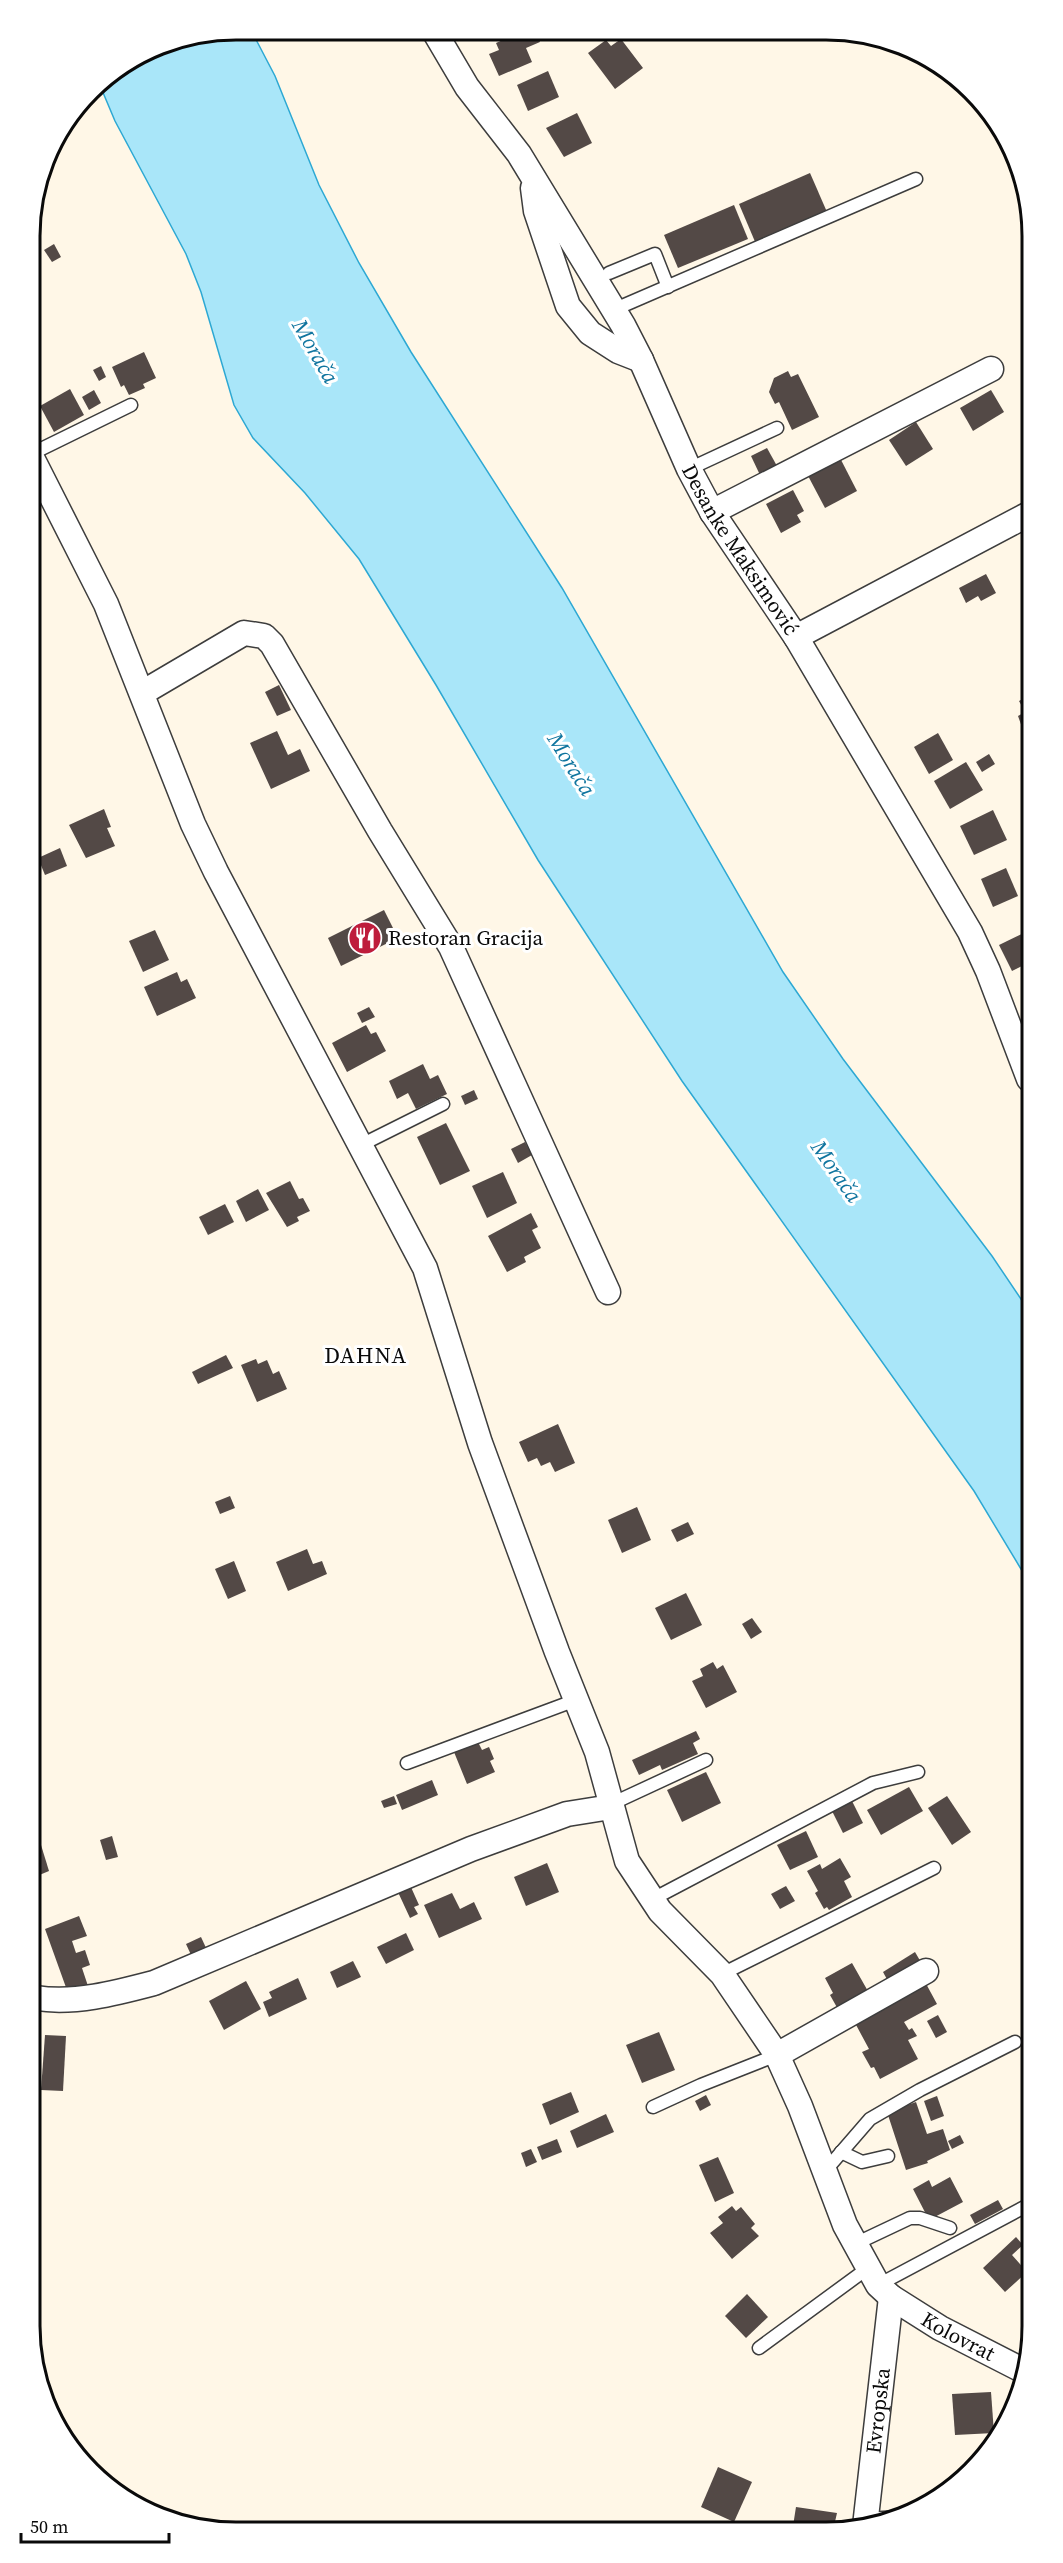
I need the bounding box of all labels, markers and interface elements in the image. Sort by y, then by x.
water label: Morača [285,312,347,389]
street label: Desanke Maksimović [675,459,806,641]
water label: Morača [540,725,604,802]
restaurant icon: Restoran Gracija [347,920,383,956]
place label: Restoran Gracija [388,923,543,952]
water label: Morača [804,1133,870,1209]
district label: DAHNA [324,1340,408,1370]
street label: Kolovrat [916,2305,1000,2368]
street label: Evropska [858,2366,897,2455]
scale bar [21,2506,170,2544]
text: 50 m [30,2514,68,2539]

